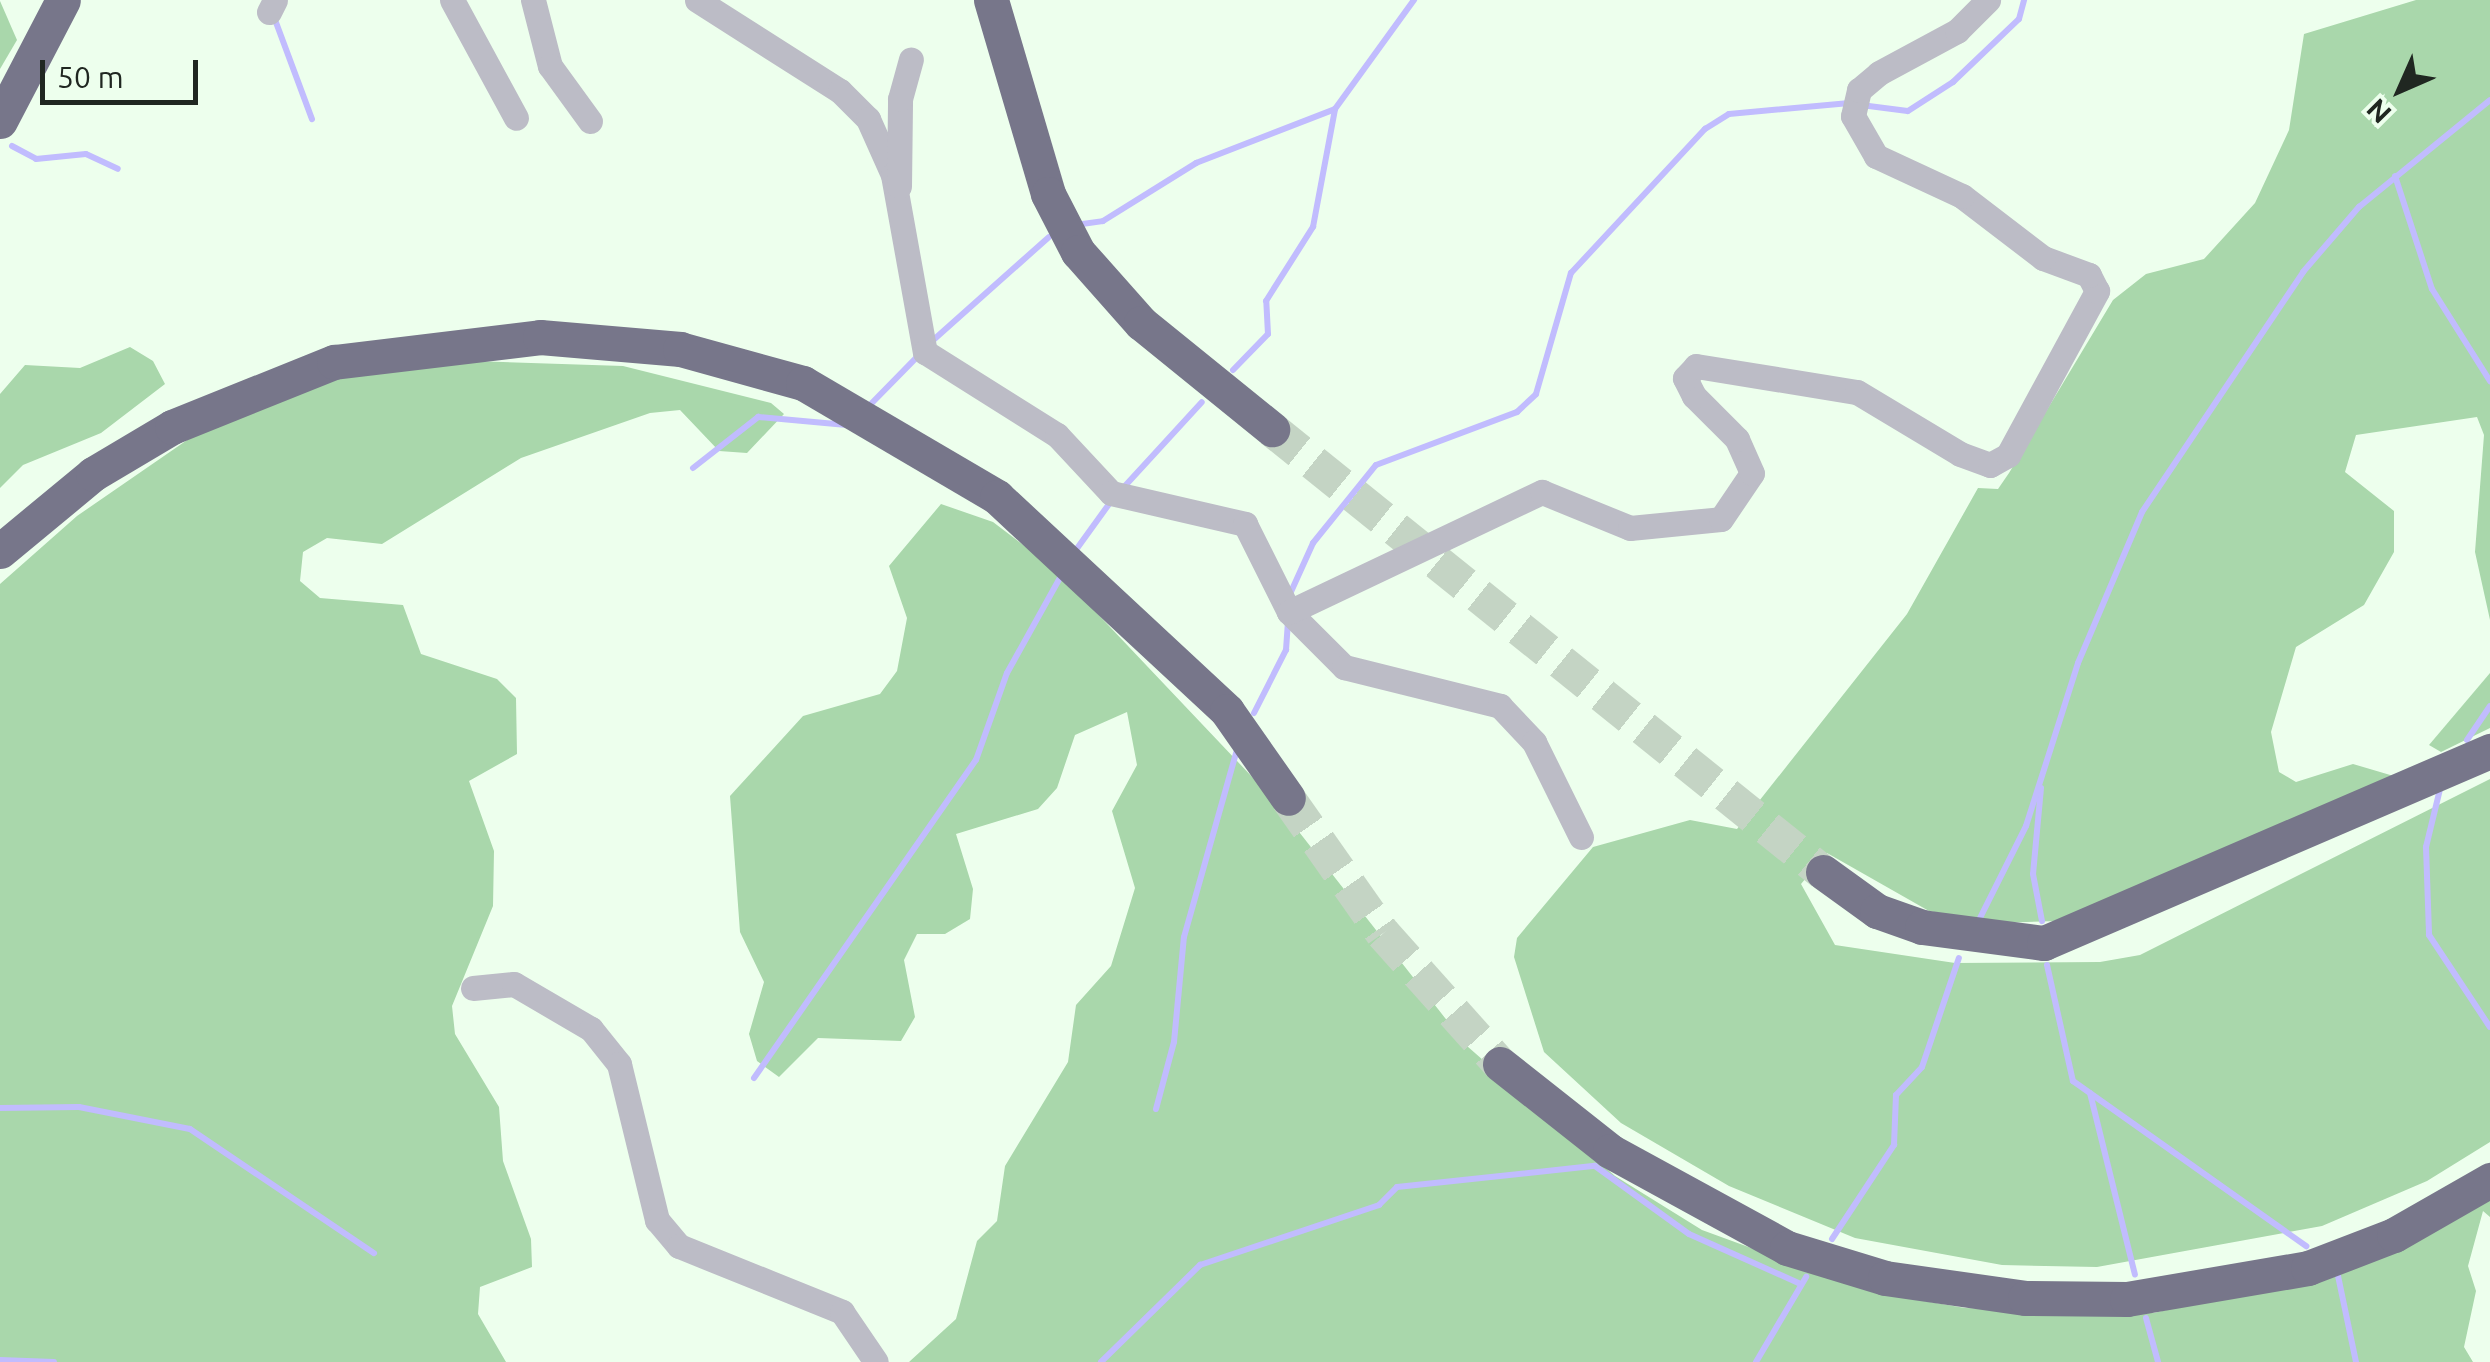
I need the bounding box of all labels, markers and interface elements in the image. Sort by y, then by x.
scale bar [45,40,202,102]
north arrow [2350,40,2450,140]
text: 50 m [57,60,124,94]
text: N [2360,93,2397,130]

